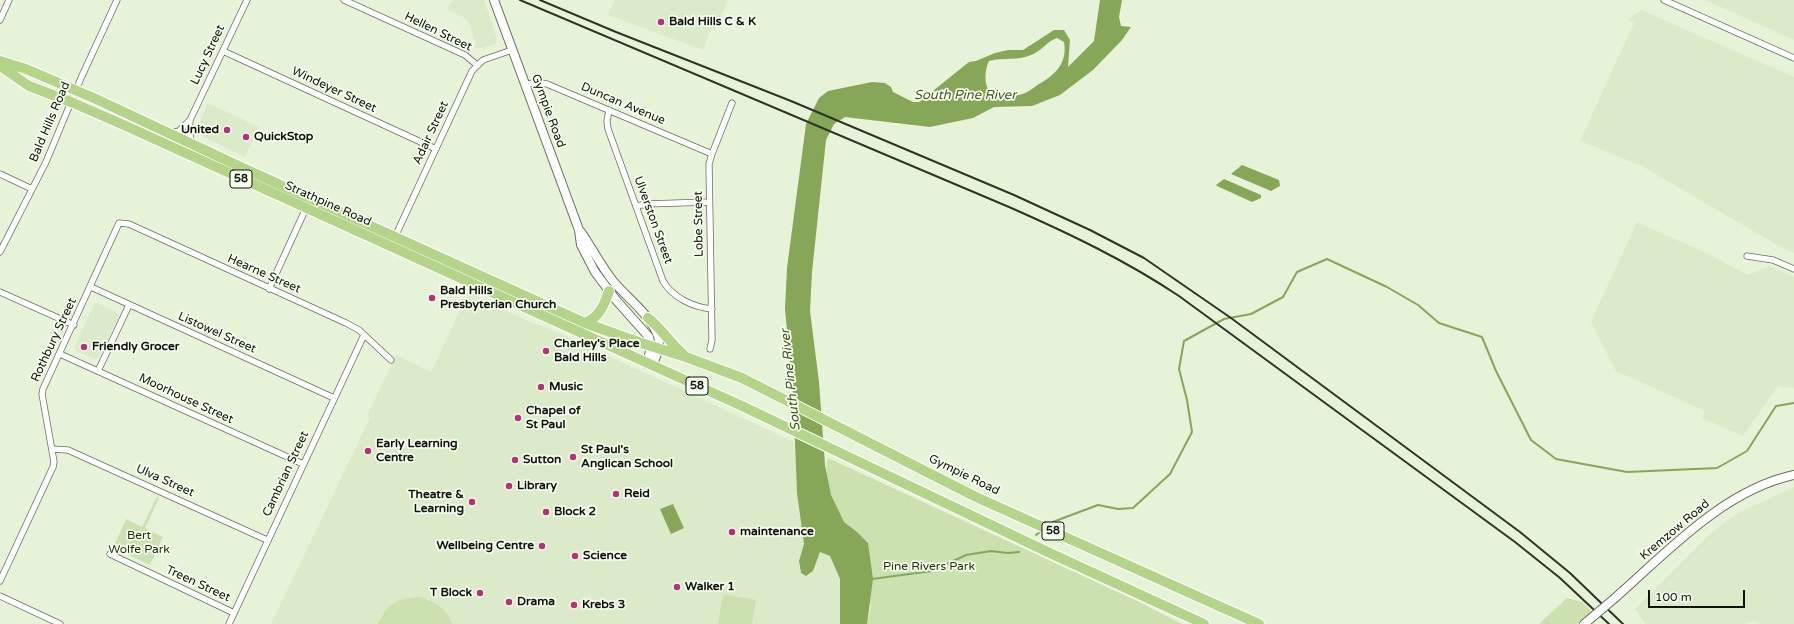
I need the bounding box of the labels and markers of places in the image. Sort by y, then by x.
place label: Bald Hills C & K [669,15,756,29]
marker: Bald Hills C & K [656,17,666,27]
place label: United [181,123,219,137]
marker: United [222,125,232,135]
place label: QuickStop [254,130,313,144]
marker: QuickStop [241,132,251,142]
place label: Bald Hills Presbyterian Church [440,284,556,312]
marker: Bald Hills Presbyterian Church [427,293,437,303]
place label: Charley's Place Bald Hills [554,337,640,365]
place label: Friendly Grocer [92,340,179,354]
marker: Friendly Grocer [79,342,89,352]
marker: Charley's Place Bald Hills [541,346,551,356]
place label: Music [549,380,583,394]
marker: Music [536,382,546,392]
place label: Chapel of St Paul [526,404,581,432]
marker: Chapel of St Paul [513,413,523,423]
place label: Early Learning Centre [376,437,458,465]
place label: St Paul's Anglican School [581,443,673,471]
marker: Early Learning Centre [363,446,373,456]
marker: St Paul's Anglican School [568,452,578,462]
place label: Sutton [523,453,561,467]
marker: Sutton [510,455,520,465]
place label: Library [517,479,557,493]
marker: Library [504,481,514,491]
place label: Reid [624,487,650,501]
place label: Theatre & Learning [408,488,464,516]
marker: Reid [611,489,621,499]
marker: Theatre & Learning [467,497,477,507]
place label: Block 2 [554,505,596,519]
marker: Block 2 [541,507,551,517]
place label: maintenance [740,525,814,539]
marker: maintenance [727,527,737,537]
place label: Wellbeing Centre [436,539,534,553]
marker: Wellbeing Centre [537,541,547,551]
place label: Science [583,549,627,563]
marker: Science [570,551,580,561]
place label: Walker 1 [685,580,735,594]
marker: Walker 1 [672,582,682,592]
place label: T Block [430,586,472,600]
marker: T Block [475,588,485,598]
place label: Drama [517,595,555,609]
marker: Drama [504,597,514,607]
place label: Krebs 3 [582,598,625,612]
marker: Krebs 3 [569,600,579,610]

